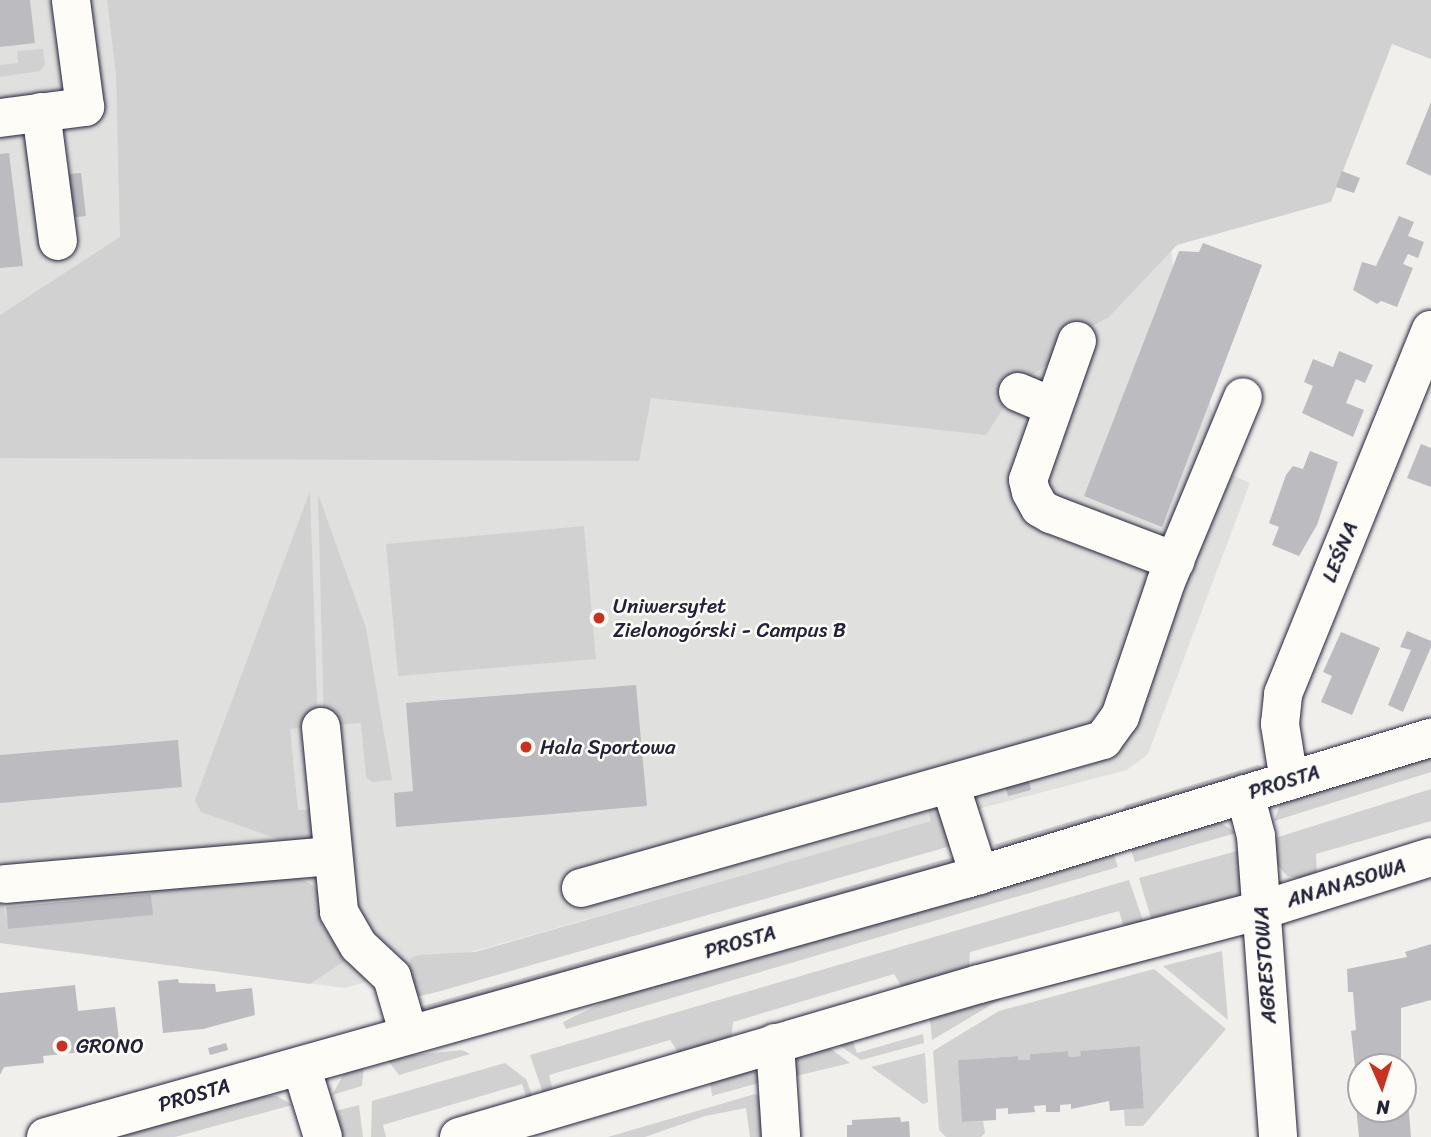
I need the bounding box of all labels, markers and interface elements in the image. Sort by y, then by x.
street label: LEŚNA [1317,518,1363,586]
place label: Uniwersytet Zielonogórski - Campus B [613,593,846,643]
marker: Uniwersytet Zielonogórski - Campus B [591,610,607,626]
place label: Hala Sportowa [540,734,675,760]
marker: Hala Sportowa [518,739,534,755]
street label: PROSTA [1245,759,1323,805]
street label: ANANASOWA [1283,853,1409,913]
street label: AGRESTOWA [1248,905,1282,1025]
street label: PROSTA [701,920,779,964]
place label: GRONO [76,1033,144,1059]
marker: GRONO [54,1038,70,1054]
north arrow [1347,1053,1417,1123]
street label: PROSTA [155,1073,233,1117]
text: N [1376,1091,1390,1124]

